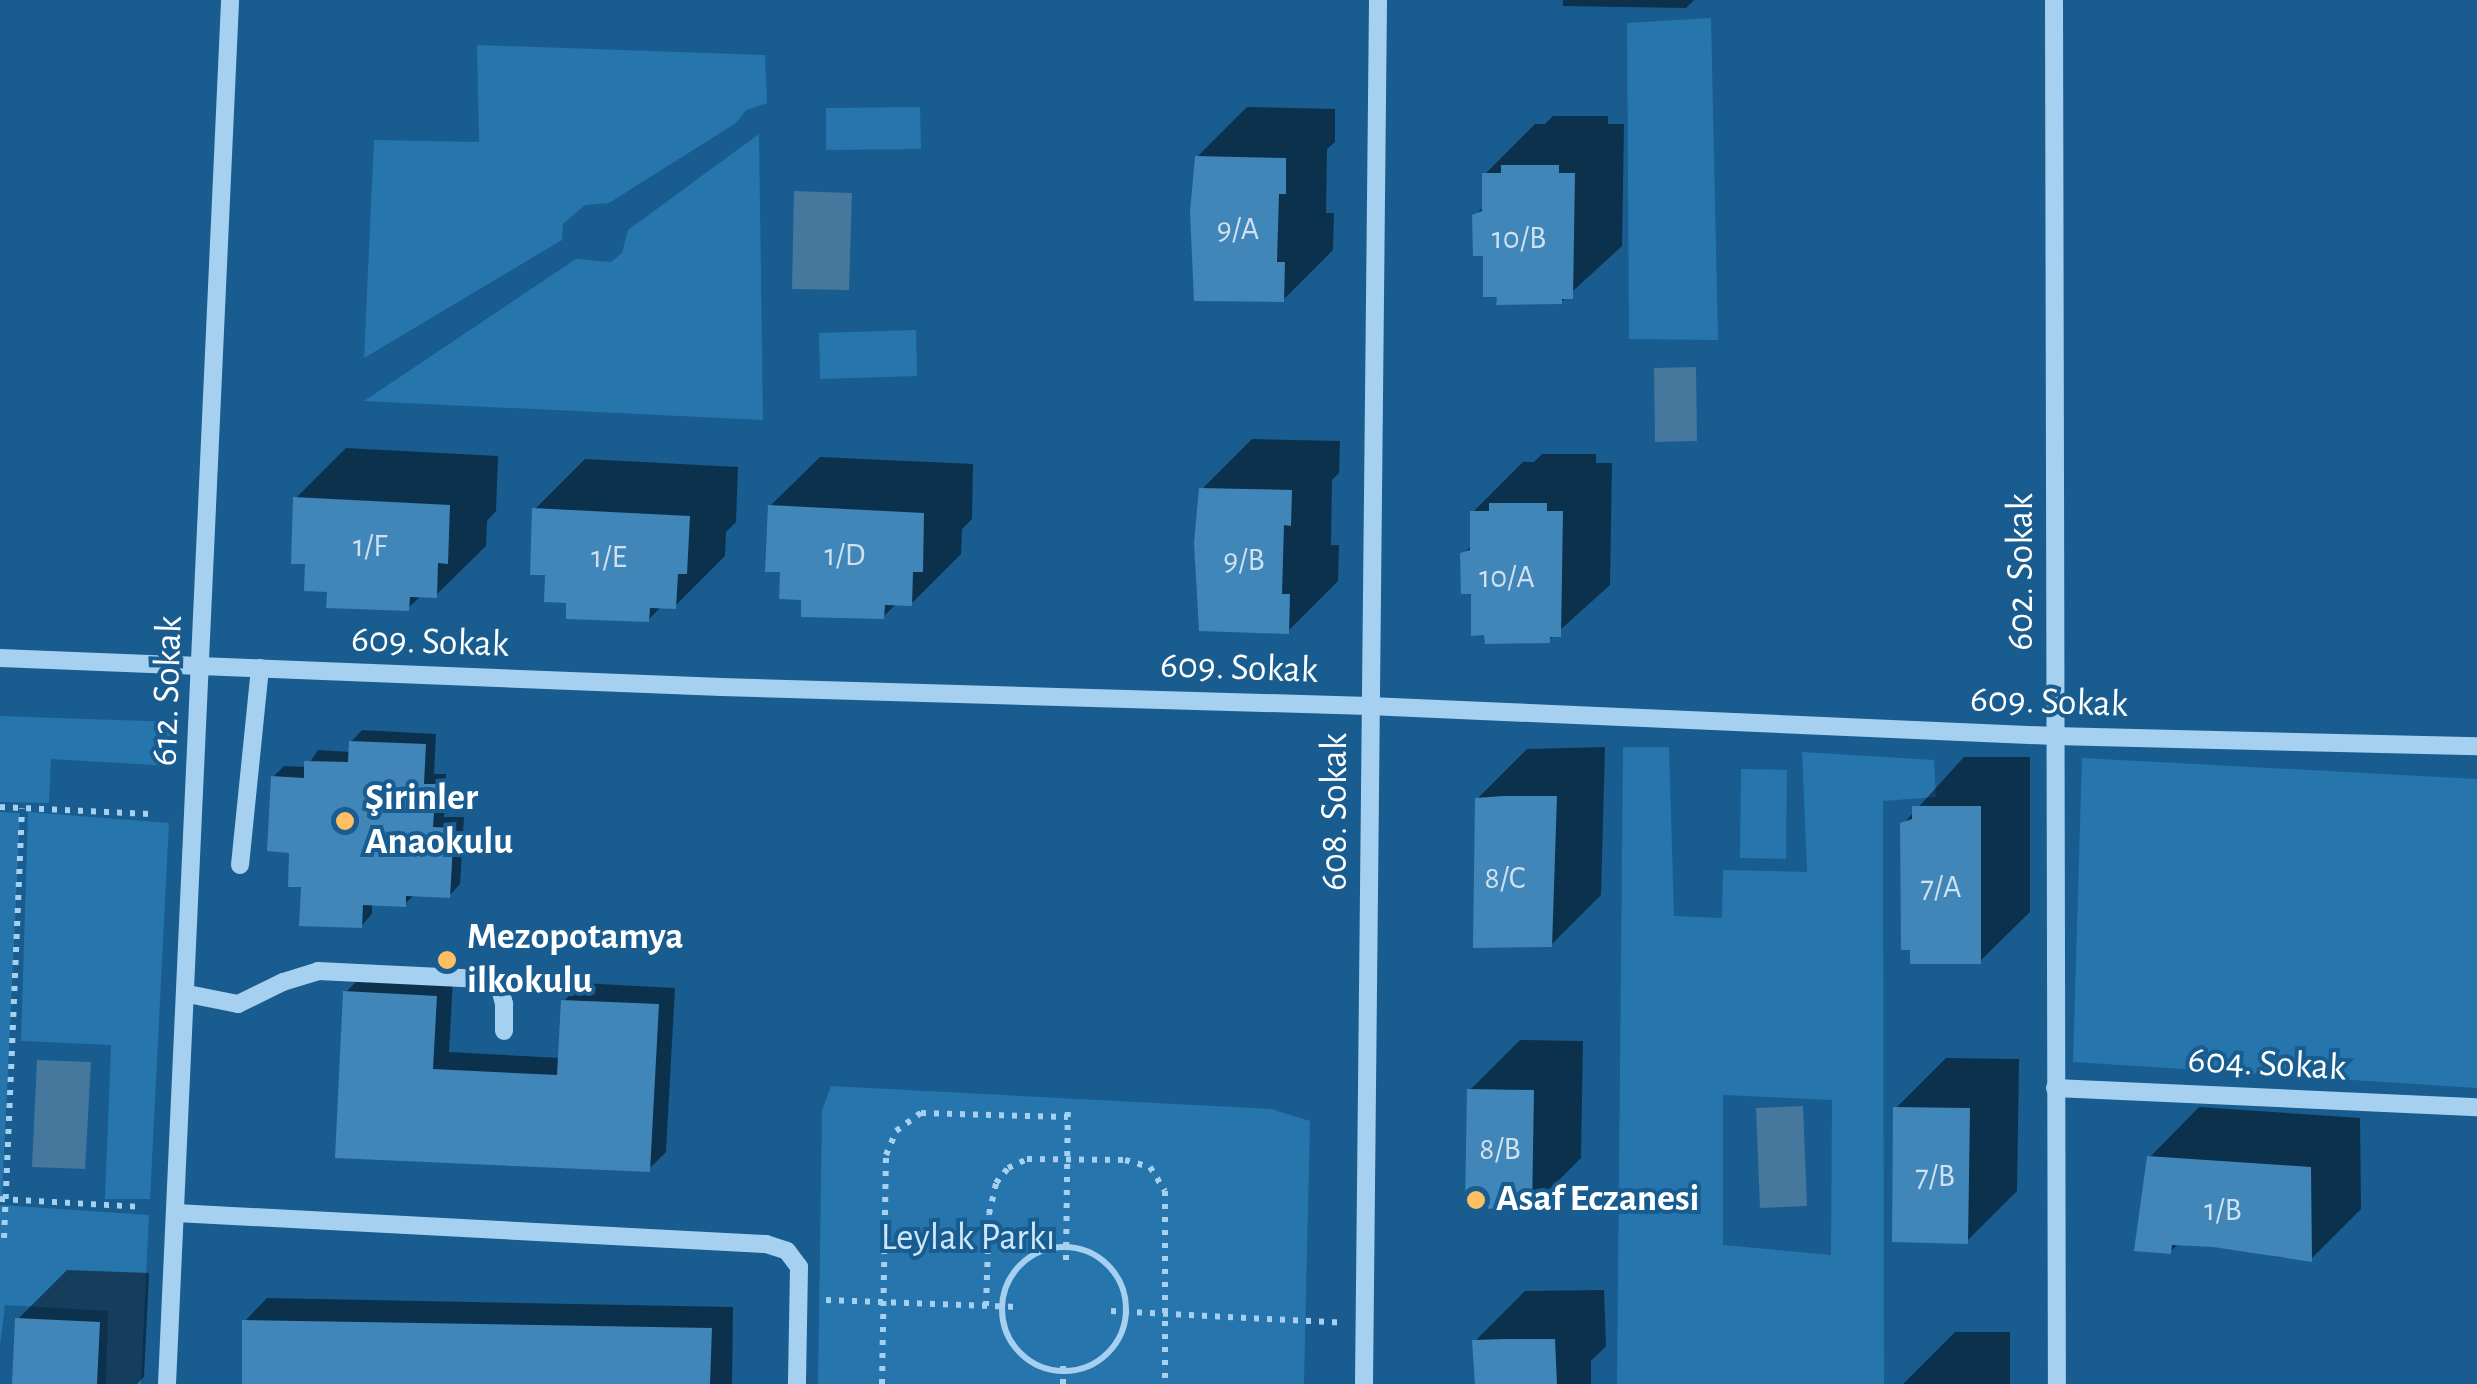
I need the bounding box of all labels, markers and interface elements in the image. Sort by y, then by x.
house number: 9/A [1217,210,1259,248]
house number: 10/B [1492,219,1546,257]
street label: 602. Sokak [1999,493,2045,651]
house number: 1/F [353,527,387,565]
house number: 1/D [825,536,865,574]
house number: 1/E [591,538,627,576]
house number: 9/B [1223,541,1265,579]
house number: 10/A [1479,558,1535,596]
street label: 612. Sokak [143,615,193,767]
street label: 609. Sokak [350,617,510,669]
street label: 609. Sokak [1159,643,1319,695]
street label: 609. Sokak [1969,677,2129,729]
street label: 608. Sokak [1313,733,1359,891]
place label: Şirinler Anaokulu [365,776,513,866]
marker: Şirinler Anaokulu [334,810,356,832]
house number: 8/C [1485,859,1525,897]
house number: 7/A [1920,868,1962,906]
place label: Mezopotamya ilkokulu [467,915,683,1004]
marker: Mezopotamya ilkokulu [436,949,458,971]
street label: 604. Sokak [2187,1038,2347,1092]
house number: 8/B [1479,1130,1521,1168]
house number: 7/B [1915,1157,1955,1195]
place label: Asaf Eczanesi [1496,1177,1700,1223]
marker: Asaf Eczanesi [1465,1189,1487,1211]
house number: 1/B [2204,1191,2242,1229]
park label: Leylak Parkı [881,1216,1055,1262]

